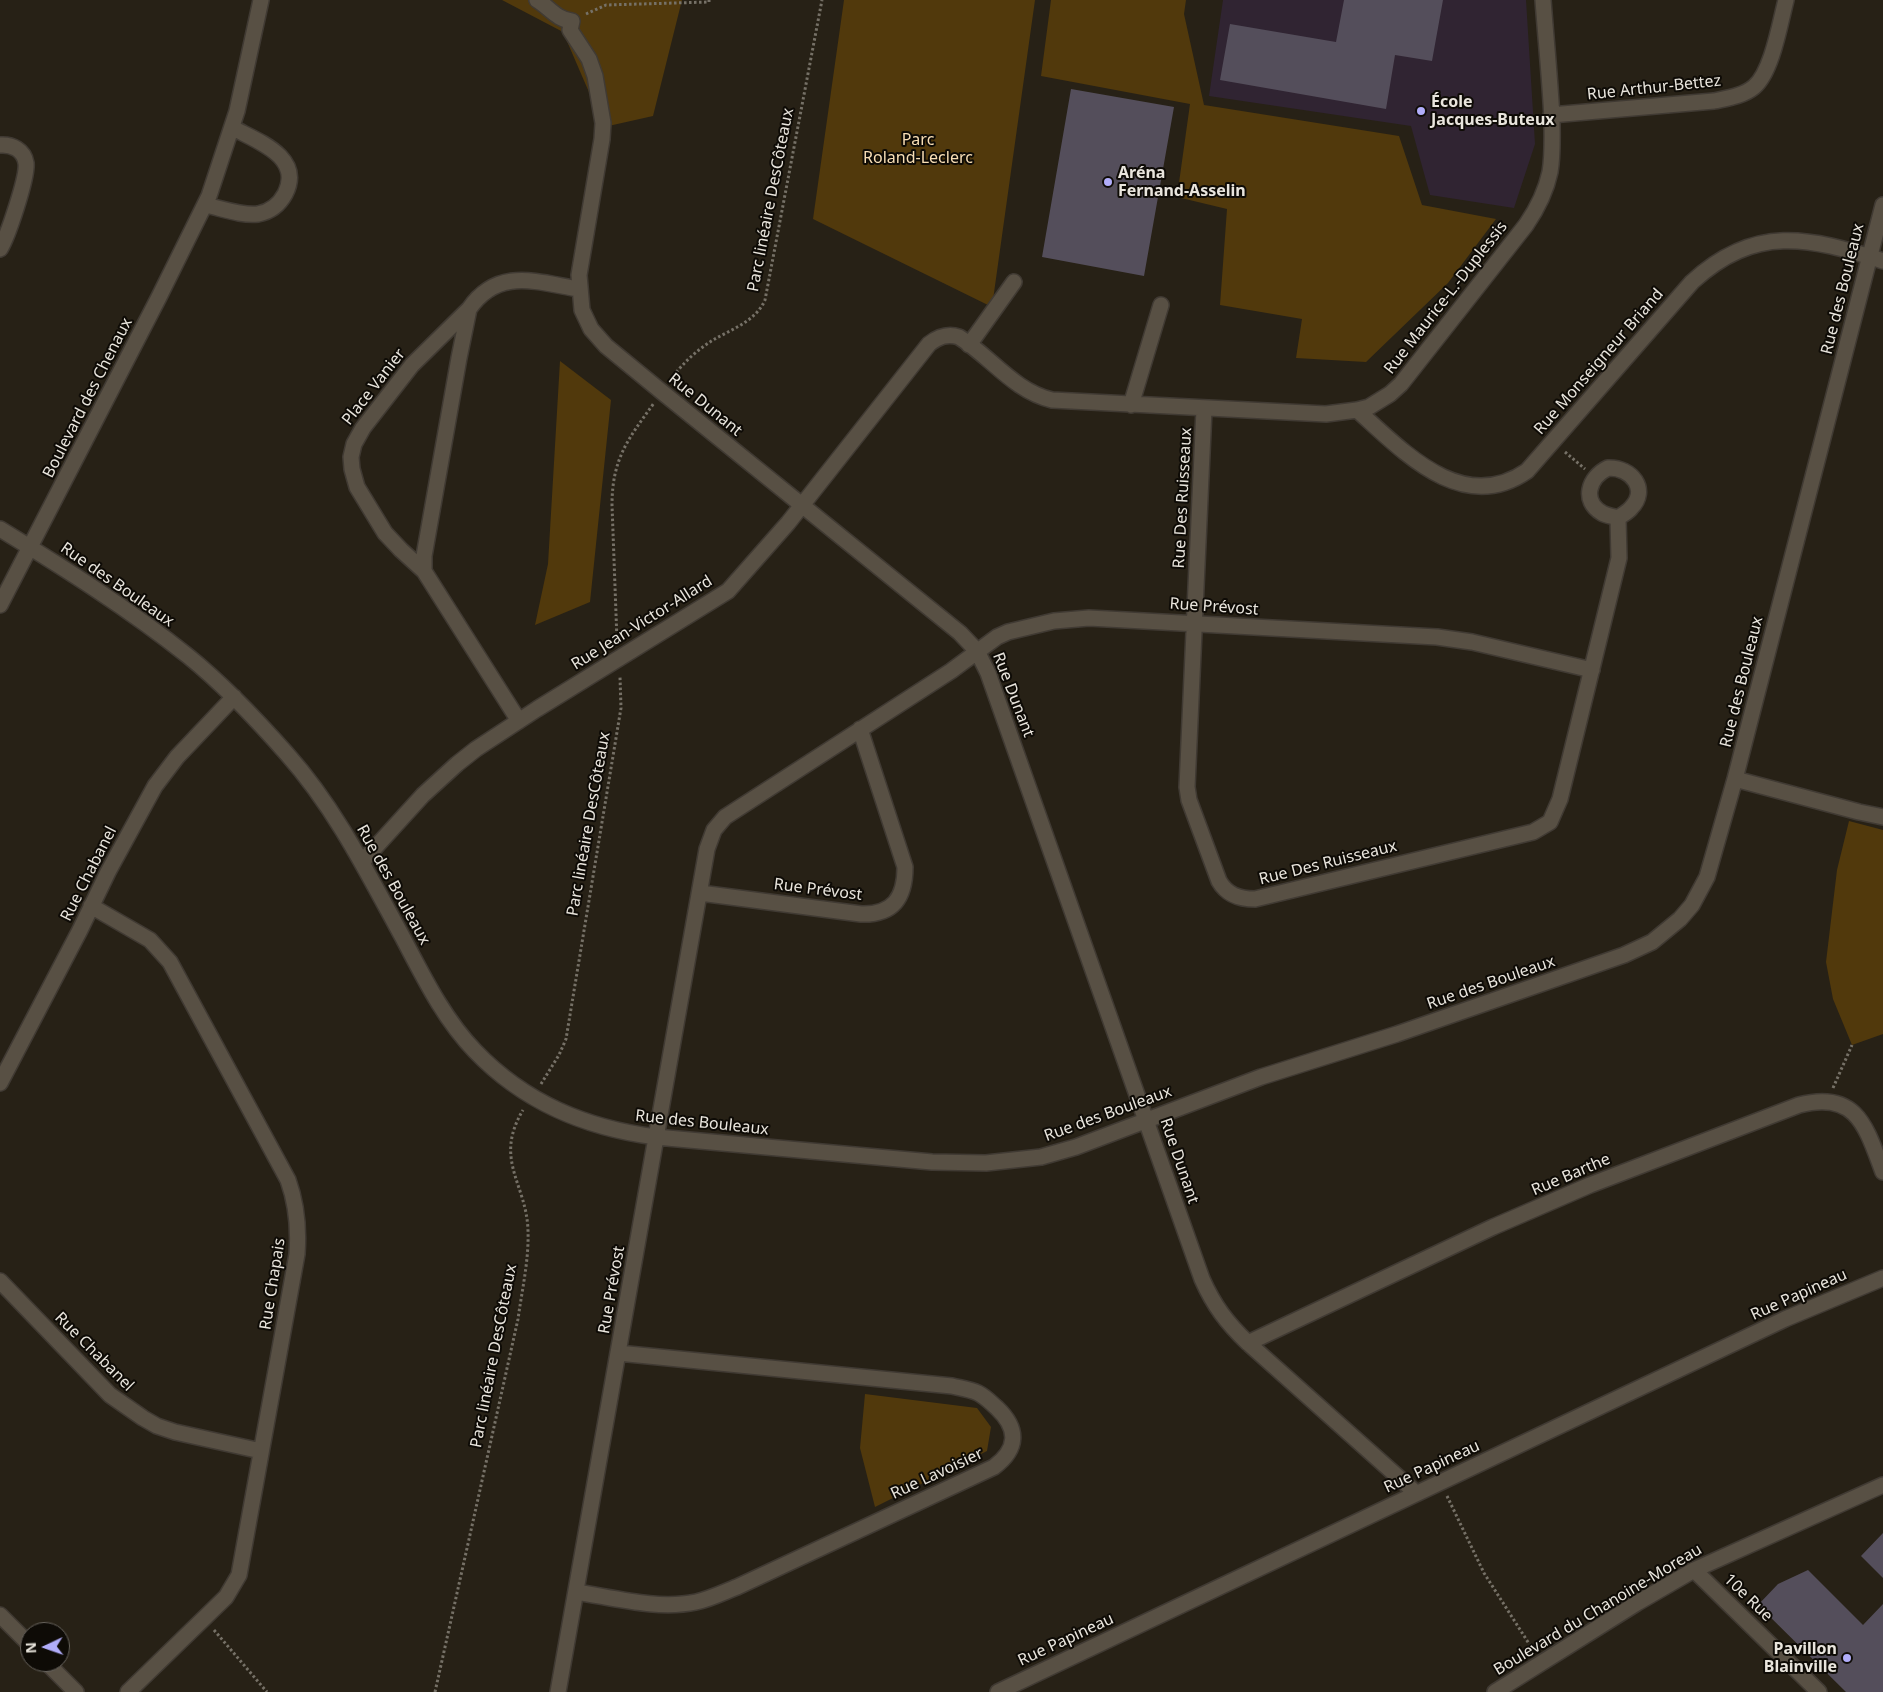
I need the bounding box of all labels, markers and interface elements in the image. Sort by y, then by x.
street label: Rue Arthur-Bettez [1586,71,1722,105]
place label: École Jacques-Buteux [1431,92,1555,130]
marker: École Jacques-Buteux [1415,105,1427,117]
street label: Parc linéaire DesCôteaux [744,106,798,294]
park label: Parc Roland-Leclerc [863,130,973,168]
place label: Aréna Fernand-Asselin [1118,163,1246,201]
marker: Aréna Fernand-Asselin [1102,176,1114,188]
street label: Rue Maurice-L.-Duplessis [1380,218,1512,378]
street label: Rue des Bouleaux [1817,222,1869,356]
street label: Rue Monseigneur Briand [1530,285,1668,439]
street label: Boulevard des Chenaux [39,315,137,481]
street label: Place Vanier [338,345,410,429]
street label: Rue Dunant [664,369,746,441]
street label: Rue Des Ruisseaux [1170,427,1196,569]
street label: Rue des Bouleaux [57,539,177,631]
street label: Rue Jean-Victor-Allard [568,572,716,674]
street label: Rue Prévost [1169,594,1259,620]
street label: Rue des Bouleaux [1716,615,1768,749]
street label: Rue Dunant [988,650,1038,740]
street label: Parc linéaire DesCôteaux [563,730,615,918]
street label: Rue des Bouleaux [352,822,434,948]
street label: Rue Chabanel [57,823,121,925]
street label: Rue Des Ruisseaux [1257,837,1399,889]
street label: Rue Prévost [773,875,863,905]
street label: Rue des Bouleaux [1424,952,1558,1014]
street label: Rue des Bouleaux [1042,1082,1174,1146]
street label: Rue des Bouleaux [634,1106,770,1140]
street label: Rue Dunant [1155,1116,1203,1206]
street label: Rue Barthe [1529,1150,1613,1200]
street label: Rue Chapais [256,1237,290,1331]
street label: Rue Prévost [595,1245,629,1335]
street label: Parc linéaire DesCôteaux [467,1262,521,1450]
street label: Rue Papineau [1748,1265,1850,1325]
street label: Rue Chabanel [50,1308,138,1396]
street label: Rue Papineau [1381,1436,1483,1498]
street label: Rue Lavoisier [888,1444,986,1504]
street label: Boulevard du Chanoine-Moreau [1491,1540,1705,1680]
street label: 10e Rue [1720,1570,1776,1626]
street label: Rue Papineau [1015,1609,1117,1671]
north arrow [20,1622,70,1672]
place label: Pavillon Blainville [1764,1639,1837,1677]
text: N [21,1642,40,1654]
marker: Pavillon Blainville [1841,1652,1853,1664]

